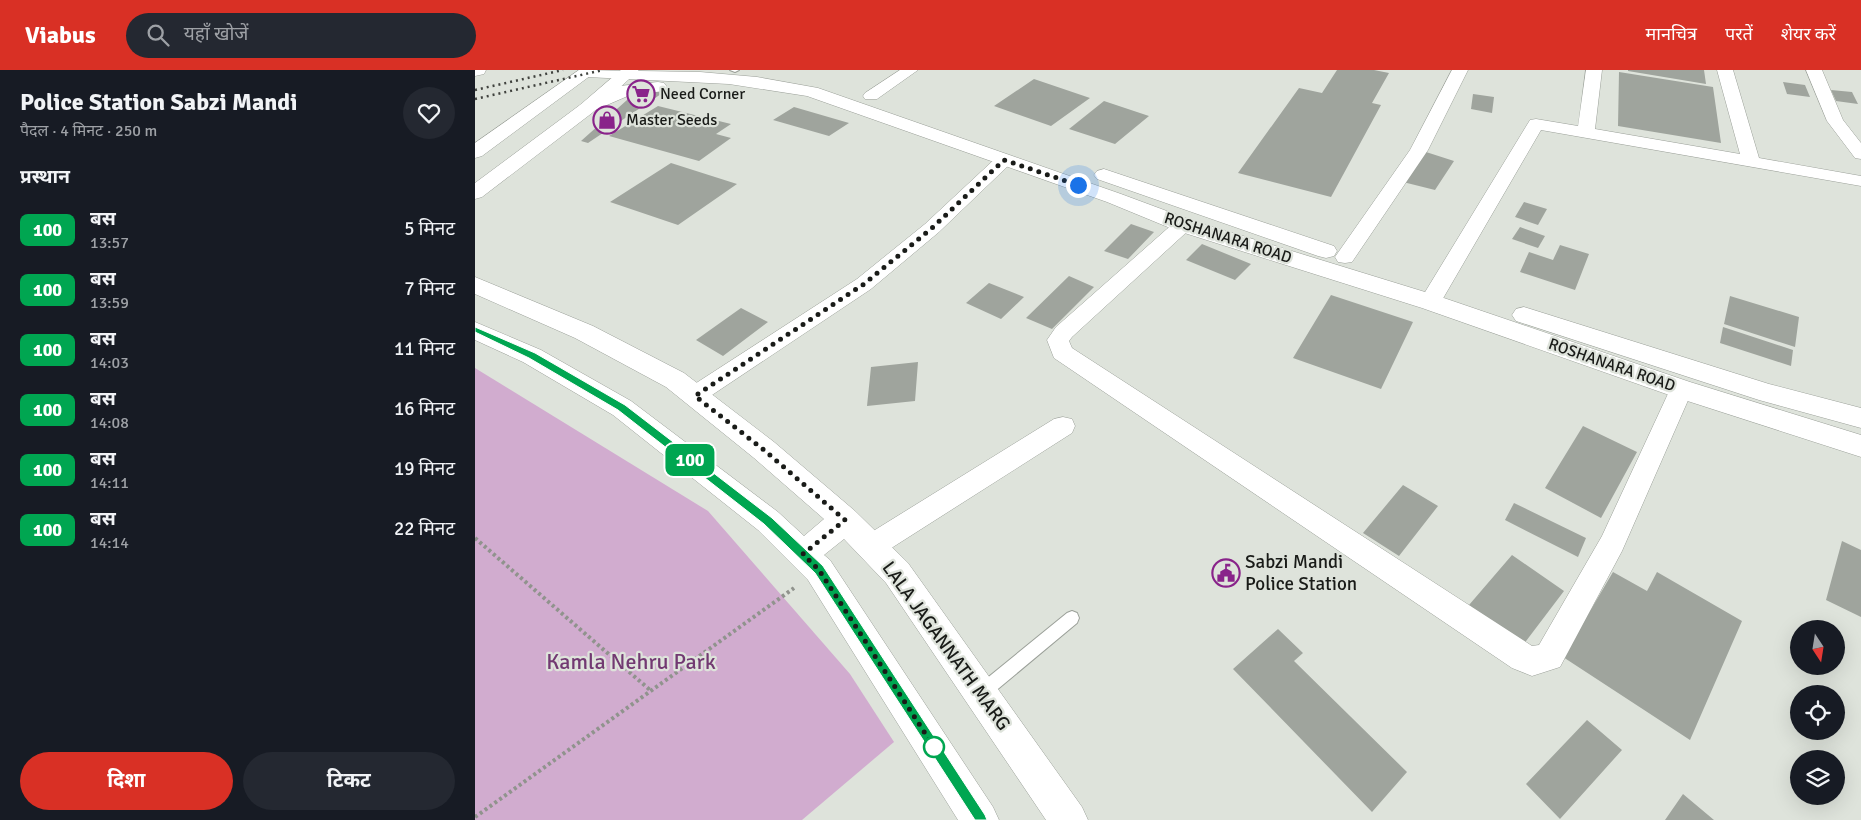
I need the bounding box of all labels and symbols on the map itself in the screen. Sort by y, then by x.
supermarket icon: Need Corner [626,79,656,109]
place label: Need Corner [660,84,745,104]
shop icon: Master Seeds [592,105,622,135]
place label: Master Seeds [626,110,717,130]
your location [1066,173,1091,198]
street label: ROSHANARA ROAD [1162,208,1294,268]
street label: ROSHANARA ROAD [1546,334,1678,396]
line badge: 100 [661,444,719,476]
place label: Sabzi Mandi Police Station [1245,550,1357,596]
street label: LALA JAGANNATH MARG [877,557,1015,735]
public building icon: Sabzi Mandi Police Station [1211,558,1241,588]
north arrow [1790,620,1845,675]
park label: Kamla Nehru Park [546,648,716,675]
unlabelled marker [923,736,945,758]

